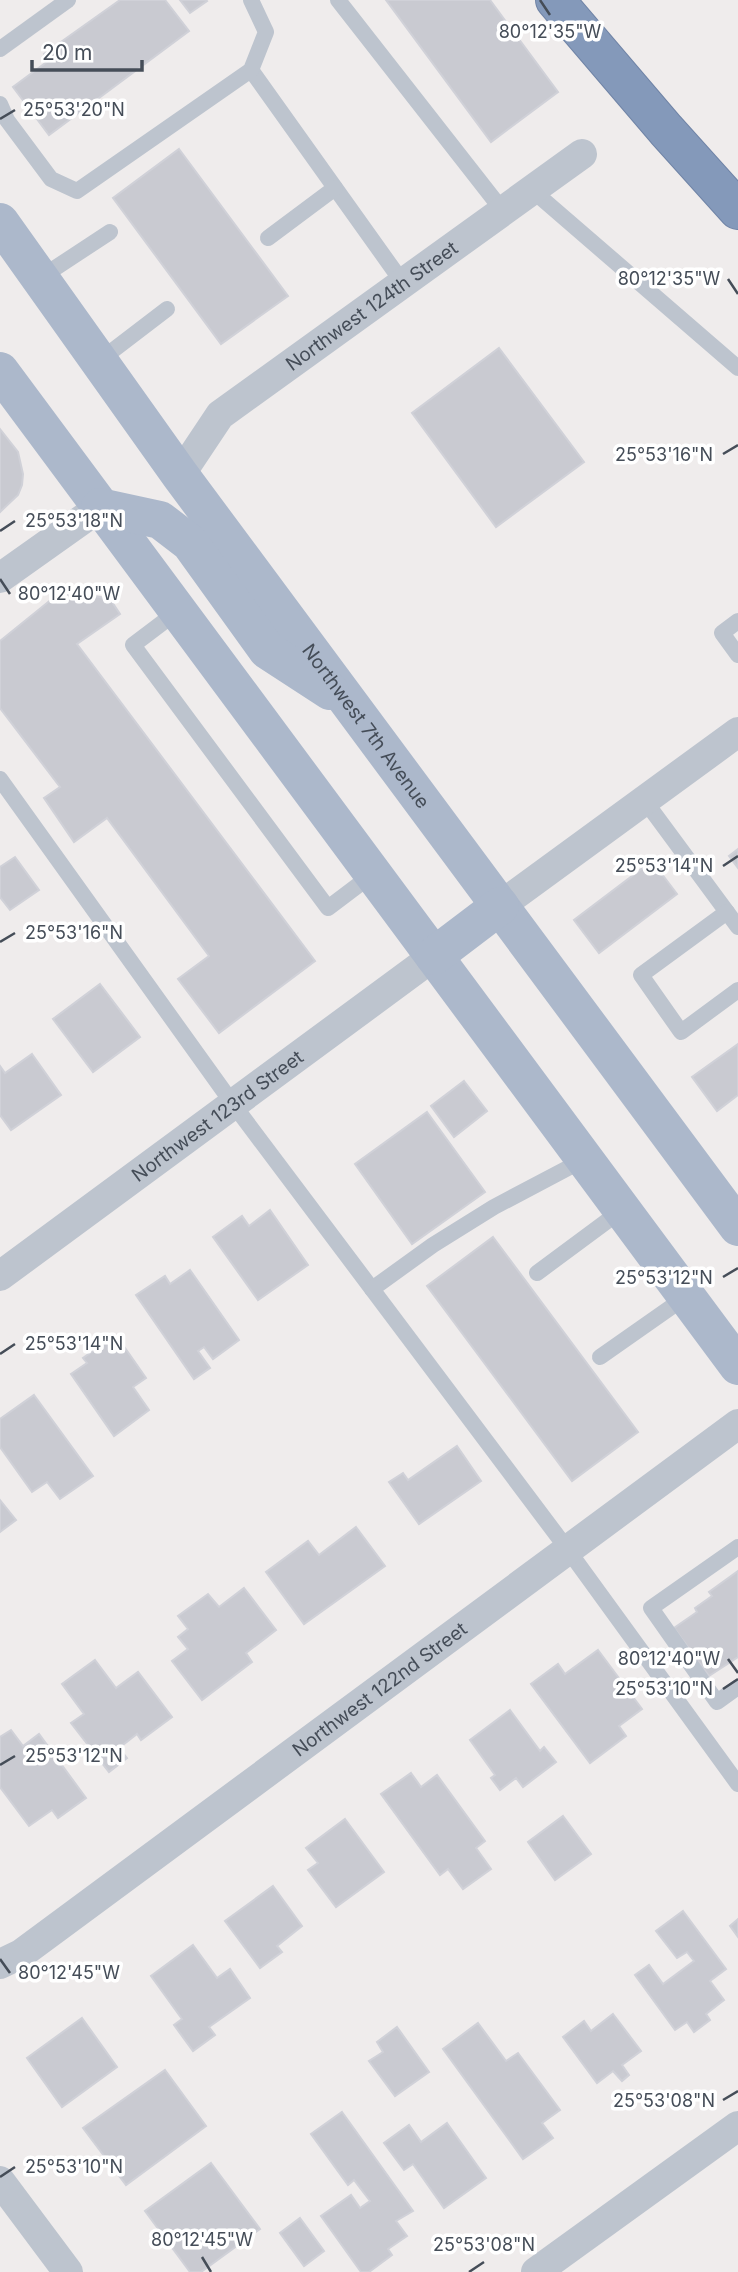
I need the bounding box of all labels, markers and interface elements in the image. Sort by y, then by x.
text: 80°12'35"W [499,21,602,42]
scale bar [32,28,142,72]
text: 20 m [42,40,92,65]
text: 25°53'20"N [23,99,125,120]
street label: Northwest 124th Street [281,236,462,375]
text: 80°12'35"W [618,268,721,289]
text: 25°53'16"N [615,444,713,465]
text: 25°53'18"N [25,510,123,531]
text: 80°12'40"W [18,583,120,604]
street label: Northwest 7th Avenue [298,639,435,813]
text: 25°53'14"N [615,855,713,876]
text: 25°53'16"N [25,922,123,943]
street label: Northwest 123rd Street [127,1045,307,1186]
text: 25°53'12"N [615,1267,713,1288]
text: 25°53'14"N [25,1333,123,1354]
street label: Northwest 122nd Street [288,1617,471,1761]
text: 80°12'40"W [618,1648,720,1669]
text: 25°53'10"N [615,1678,713,1699]
text: 25°53'12"N [25,1745,123,1766]
text: 80°12'45"W [18,1962,120,1983]
text: 25°53'08"N [613,2090,715,2111]
text: 25°53'10"N [25,2156,123,2177]
text: 80°12'45"W [151,2229,253,2250]
text: 25°53'08"N [433,2234,535,2255]

